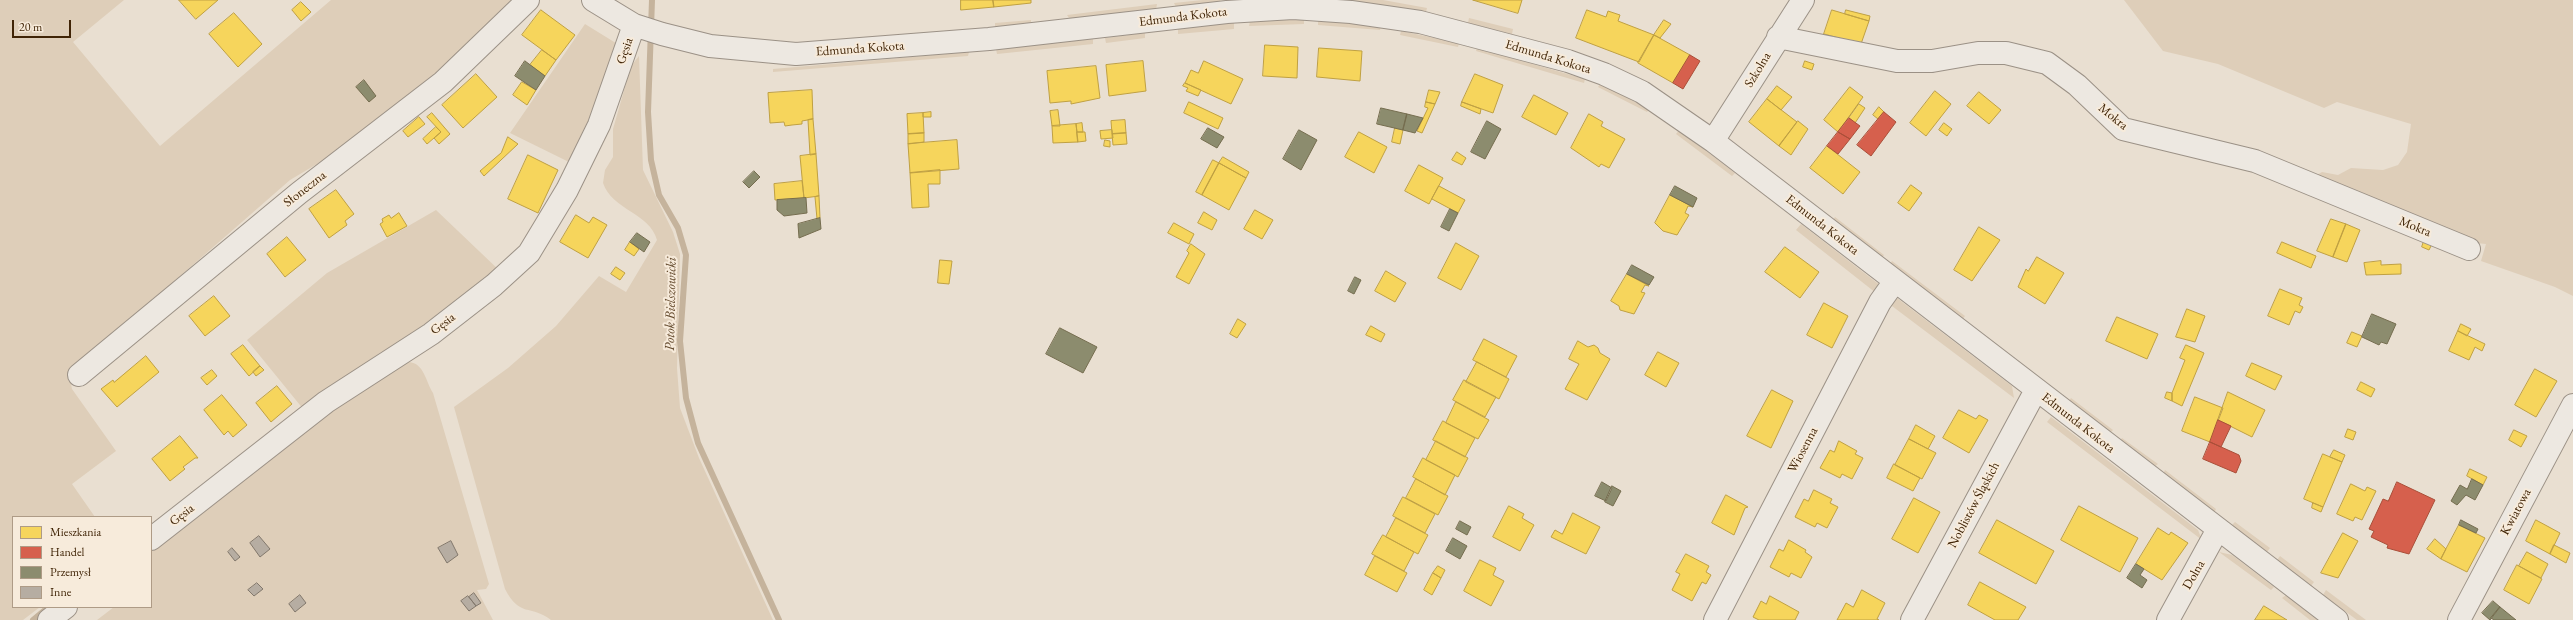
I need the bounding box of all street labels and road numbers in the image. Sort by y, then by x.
street label: Edmunda Kokota [1138,4,1228,30]
street label: Gęsia [613,36,637,66]
street label: Edmunda Kokota [1503,37,1593,77]
street label: Edmunda Kokota [815,38,905,60]
street label: Szkolna [1741,50,1775,90]
street label: Mokra [2095,100,2131,134]
street label: Słoneczna [281,168,329,210]
street label: Edmunda Kokota [1782,192,1862,258]
street label: Mokra [2397,214,2433,240]
street label: Gęsia [428,310,458,338]
street label: Edmunda Kokota [2038,390,2118,456]
street label: Wiosenna [1785,425,1821,475]
street label: Noblistów Śląskich [1945,459,2003,551]
street label: Kwiatowa [2497,486,2535,538]
street label: Gęsia [167,501,197,529]
street label: Dolna [2179,558,2209,592]

